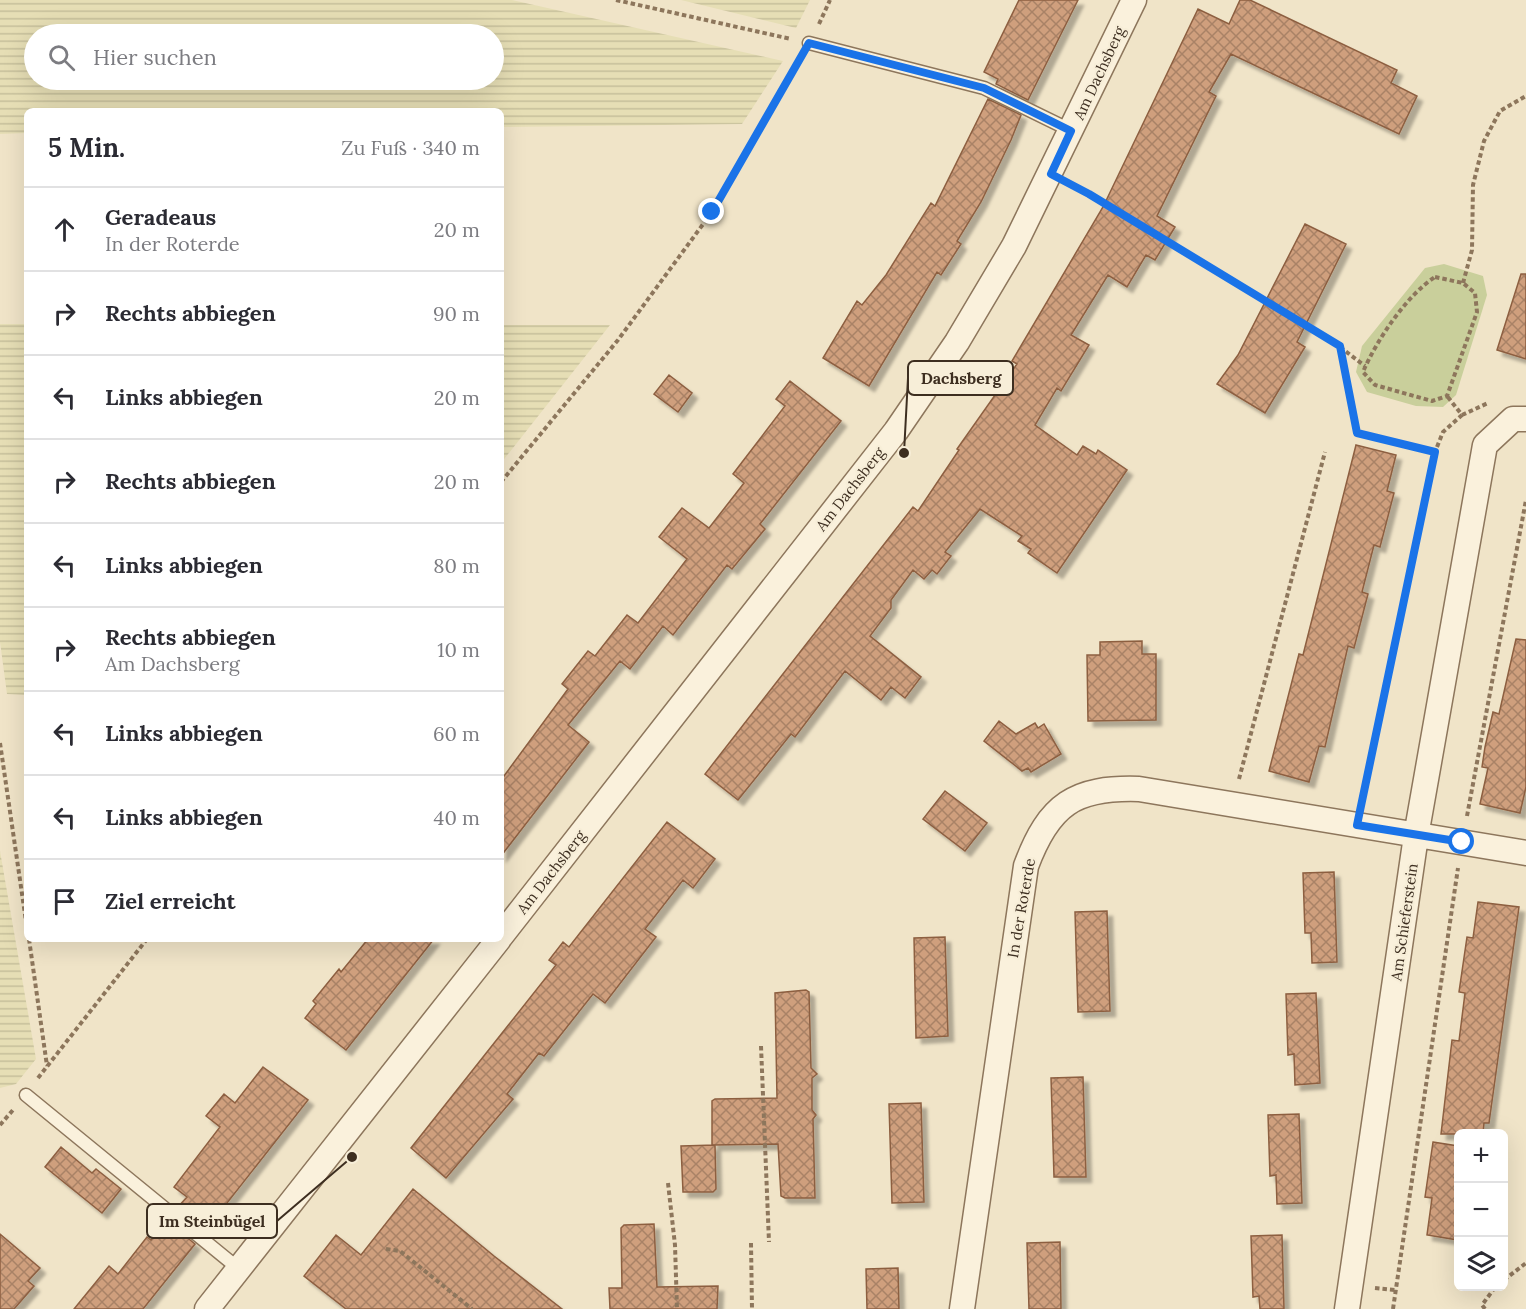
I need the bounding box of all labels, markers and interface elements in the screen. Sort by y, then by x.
street label: Am Dachsberg [1069,23,1129,124]
search box [24,24,504,90]
icon: search [45,41,78,74]
text: Hier suchen [93,43,217,71]
text: 5 Min. [48,131,125,164]
text: Zu Fuß · 340 m [341,135,480,160]
route end [698,198,724,224]
text: Geradeaus [105,203,216,231]
icon: ahead [48,213,81,246]
text: 20 m [434,217,480,242]
text: In der Roterde [105,231,240,256]
icon: right [48,297,81,330]
text: Rechts abbiegen [105,299,276,327]
text: 90 m [433,301,480,326]
callout: Dachsberg [908,361,1013,395]
text: Dachsberg [921,368,1002,388]
icon: left [48,381,81,414]
text: Links abbiegen [105,383,263,411]
text: 20 m [434,385,480,410]
street label: Am Dachsberg [811,443,889,535]
icon: right [48,465,81,498]
text: Rechts abbiegen [105,467,276,495]
text: 20 m [434,469,480,494]
icon: left [48,549,81,582]
text: Links abbiegen [105,551,263,579]
text: 80 m [433,553,480,578]
text: Rechts abbiegen [105,623,276,651]
icon: right [48,633,81,666]
text: 10 m [437,637,480,662]
text: Am Dachsberg [105,651,240,676]
icon: left [48,717,81,750]
text: Links abbiegen [105,719,263,747]
text: 60 m [433,721,480,746]
icon: left [48,801,81,834]
text: Links abbiegen [105,803,263,831]
text: 40 m [434,805,480,830]
street label: Am Dachsberg [512,826,590,918]
route start [1448,828,1474,854]
street label: In der Roterde [1003,857,1039,959]
street label: Am Schieferstein [1386,862,1422,983]
icon: arrive [48,885,81,918]
text: Ziel erreicht [105,887,236,915]
map controls [1454,1129,1508,1291]
button: + [1454,1129,1508,1183]
button: − [1454,1183,1508,1237]
callout: Im Steinbügel [147,1204,277,1238]
text: Im Steinbügel [159,1211,265,1231]
button: layers [1454,1237,1508,1291]

